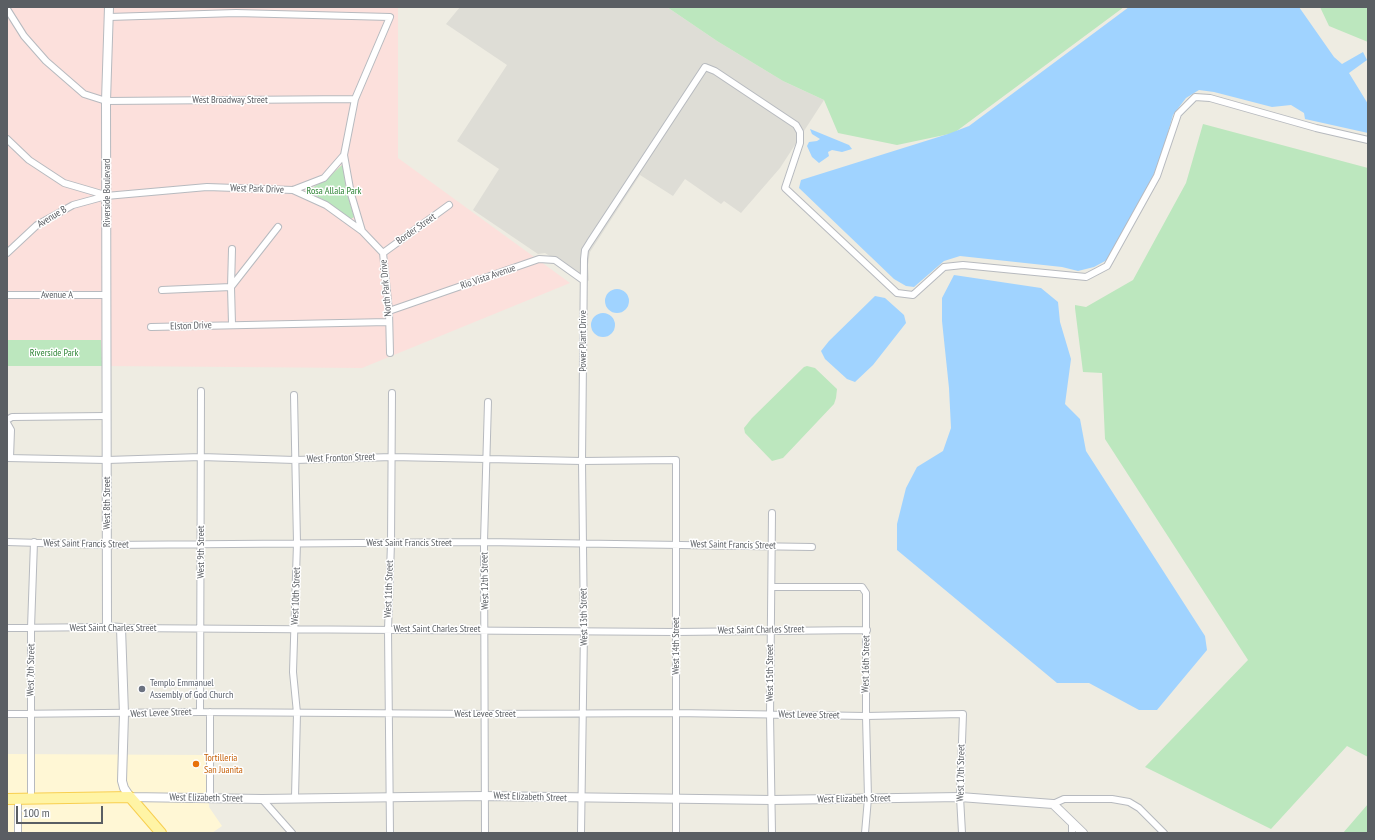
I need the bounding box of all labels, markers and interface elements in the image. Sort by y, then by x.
street label: West Broadway Street [192,94,268,106]
street label: Riverside Boulevard [101,159,113,227]
street label: West Park Drive [230,182,284,196]
park label: Rosa Allala Park [307,185,361,197]
street label: Avenue B [35,204,69,230]
street label: Border Street [394,211,438,247]
street label: North Park Drive [378,259,394,317]
street label: Rio Vista Avenue [459,262,517,292]
street label: Avenue A [41,289,73,301]
street label: Power Plant Drive [577,310,589,372]
street label: Elston Drive [170,319,212,333]
park label: Riverside Park [30,347,78,359]
street label: West Fronton Street [307,451,375,465]
street label: West 8th Street [101,476,113,530]
street label: West 9th Street [195,525,207,579]
street label: West Saint Francis Street [43,537,129,551]
street label: West Saint Francis Street [366,537,452,549]
street label: West Saint Francis Street [690,538,776,552]
street label: West 12th Street [478,552,492,610]
street label: West 11th Street [382,560,396,618]
street label: West 10th Street [289,567,303,625]
street label: West 13th Street [577,588,591,646]
street label: West 14th Street [670,617,682,675]
street label: West Saint Charles Street [70,622,156,634]
street label: West Saint Charles Street [394,623,480,635]
street label: West Saint Charles Street [717,623,805,637]
street label: West 16th Street [859,635,873,693]
street label: West 7th Street [25,643,37,697]
street label: West 15th Street [764,644,776,702]
place label: Templo Emmanuel Assembly of God Church [150,677,233,700]
marker: Templo Emmanuel Assembly of God Church [137,684,147,694]
street label: West Levee Street [130,706,192,720]
street label: West Levee Street [454,708,516,720]
street label: West Levee Street [778,708,840,722]
street label: West 17th Street [954,744,968,802]
place label: Tortilleria San Juanita [204,752,243,776]
marker: Tortilleria San Juanita [191,759,201,769]
street label: West Elizabeth Street [493,790,567,804]
street label: West Elizabeth Street [169,791,243,805]
street label: West Elizabeth Street [817,792,891,806]
scale bar [18,798,105,824]
text: 100 m [23,805,50,820]

